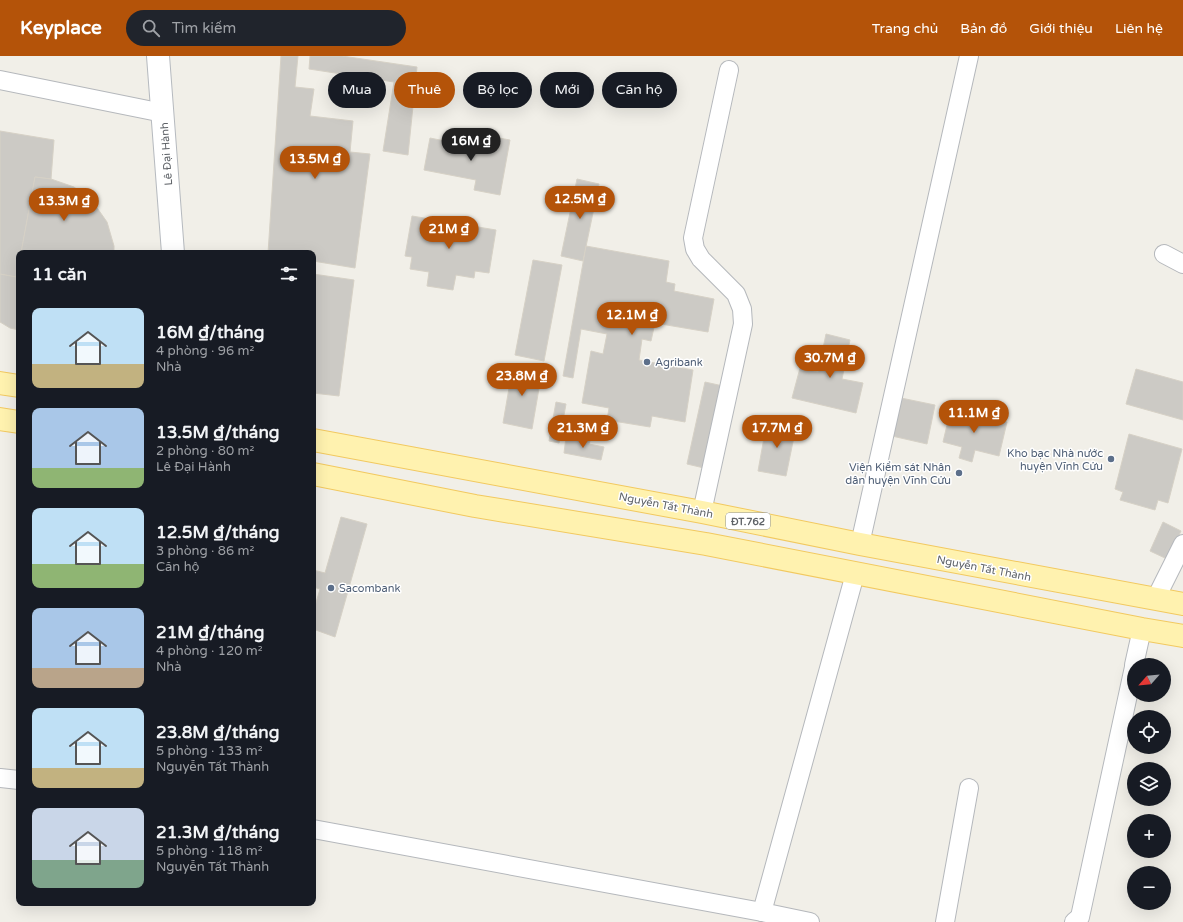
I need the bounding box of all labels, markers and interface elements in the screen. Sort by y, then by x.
search box [126,10,406,46]
text: Keyplace [20,17,102,39]
icon: search [140,17,162,39]
text: Tìm kiếm [172,19,236,37]
text: Trang chủ [872,20,938,37]
text: Bản đồ [960,20,1007,37]
text: Giới thiệu [1029,20,1093,37]
text: Liên hệ [1115,20,1163,37]
chip: Mua [328,72,386,108]
chip: Thuê [394,72,455,108]
chip: Bộ lọc [463,72,532,108]
chip: Mới [540,72,594,108]
chip: Căn hộ [602,72,677,108]
street label: Lê Đại Hành [158,122,175,186]
pin: 16M ₫ [443,128,499,162]
text: 16M ₫ [451,133,491,149]
pin: 13.5M ₫ [278,146,352,180]
text: 13.5M ₫ [289,151,341,167]
pin: 12.5M ₫ [543,186,617,220]
pin: 13.3M ₫ [27,188,101,222]
text: 12.5M ₫ [554,191,606,207]
text: 13.3M ₫ [38,193,90,209]
pin: 21M ₫ [421,216,477,250]
text: 21M ₫ [429,221,469,237]
icon: filters [278,263,300,285]
text: 11 căn [32,264,87,285]
pin: 12.1M ₫ [595,302,669,336]
text: 12.1M ₫ [606,307,658,323]
text: 16M ₫/tháng [156,322,264,343]
icon: home [64,324,112,372]
text: 4 phòng · 96 m² [156,343,254,359]
pin: 30.7M ₫ [793,345,867,379]
text: 30.7M ₫ [804,350,856,366]
place label: Agribank [655,356,703,369]
marker: Agribank [642,357,652,367]
text: Nhà [156,359,182,375]
pin: 23.8M ₫ [485,363,559,397]
text: 23.8M ₫ [496,368,548,384]
pin: 11.1M ₫ [937,400,1011,434]
text: 11.1M ₫ [948,405,1000,421]
pin: 21.3M ₫ [546,415,620,449]
pin: 17.7M ₫ [740,415,814,449]
text: 21.3M ₫ [557,420,609,436]
text: 17.7M ₫ [751,420,803,436]
text: 13.5M ₫/tháng [156,422,279,443]
icon: home [64,424,112,472]
text: 2 phòng · 80 m² [156,443,254,459]
place label: Kho bạc Nhà nước huyện Vĩnh Cửu [1007,447,1103,473]
marker: Kho bạc Nhà nước huyện Vĩnh Cửu [1106,454,1116,464]
text: Lê Đại Hành [156,459,231,475]
place label: Viện Kiểm sát Nhân dân huyện Vĩnh Cửu [845,461,951,487]
marker: Viện Kiểm sát Nhân dân huyện Vĩnh Cửu [954,468,964,478]
street label: Nguyễn Tất Thành [618,490,714,521]
road number: ĐT.762 [726,513,770,529]
text: 12.5M ₫/tháng [156,522,279,543]
icon: home [64,524,112,572]
text: 3 phòng · 86 m² [156,543,254,559]
street label: Nguyễn Tất Thành [936,553,1032,584]
text: Căn hộ [156,559,199,575]
place label: Sacombank [339,582,400,595]
marker: Sacombank [326,583,336,593]
text: 21M ₫/tháng [156,622,264,643]
icon: home [64,624,112,672]
text: 4 phòng · 120 m² [156,643,262,659]
north arrow [1127,658,1171,702]
map controls [1127,658,1171,910]
text: Nhà [156,659,182,675]
button: locate [1127,710,1171,754]
text: 23.8M ₫/tháng [156,722,279,743]
icon: home [64,724,112,772]
text: 5 phòng · 133 m² [156,743,262,759]
text: Nguyễn Tất Thành [156,759,269,775]
button: layers [1127,762,1171,806]
button: + [1127,814,1171,858]
text: 21.3M ₫/tháng [156,822,279,843]
icon: home [64,824,112,872]
text: 5 phòng · 118 m² [156,843,262,859]
text: Nguyễn Tất Thành [156,859,269,875]
button: − [1127,866,1171,910]

